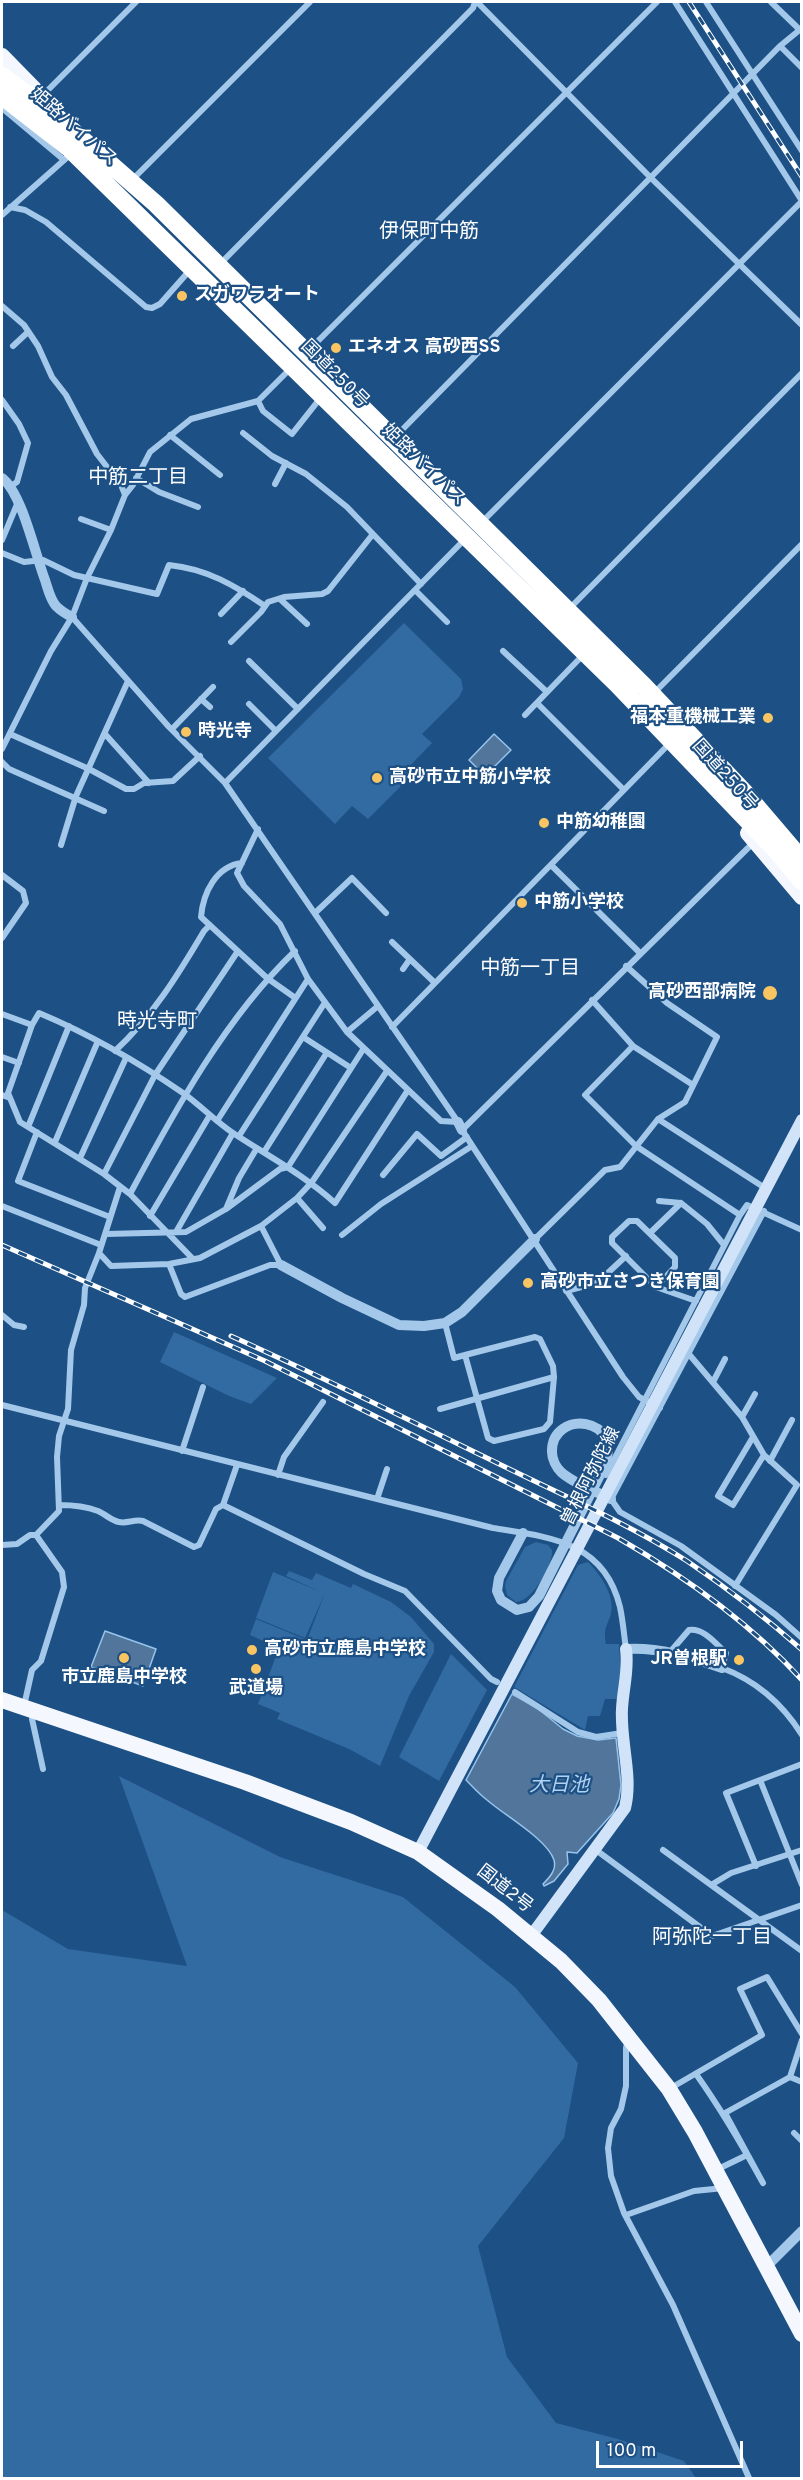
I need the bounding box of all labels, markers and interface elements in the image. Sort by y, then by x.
street label: 姫路バイパス [25,84,121,172]
district label: 伊保町中筋 [379,221,479,245]
place label: スガワラオート [194,285,320,307]
marker: スガワラオート [175,289,189,303]
street label: 国道250号 [295,336,373,414]
place label: エネオス 高砂西SS [348,337,501,359]
marker: エネオス 高砂西SS [329,341,343,355]
street label: 姫路バイパス [377,421,469,511]
district label: 中筋二丁目 [88,467,188,491]
place label: 福本重機械工業 [630,707,756,729]
marker: 福本重機械工業 [761,711,775,725]
place label: 時光寺 [198,721,252,743]
marker: 時光寺 [179,725,193,739]
street label: 国道250号 [687,736,761,816]
place label: 高砂市立中筋小学校 [389,767,551,789]
marker: 高砂市立中筋小学校 [370,771,384,785]
place label: 中筋幼稚園 [556,812,646,834]
marker: 中筋幼稚園 [537,816,551,830]
place label: 中筋小学校 [534,892,624,914]
marker: 中筋小学校 [515,896,529,910]
district label: 中筋一丁目 [480,958,580,982]
place label: 高砂西部病院 [648,982,756,1004]
marker: 高砂西部病院 [761,984,779,1002]
district label: 時光寺町 [117,1011,197,1035]
place label: 高砂市立さつき保育園 [540,1272,720,1294]
marker: 高砂市立さつき保育園 [521,1276,535,1290]
street label: 曽根阿弥陀線 [558,1424,626,1530]
place label: 高砂市立鹿島中学校 [264,1639,426,1661]
marker: 高砂市立鹿島中学校 [245,1643,259,1657]
place label: JR曽根駅 [651,1649,727,1671]
marker: 市立鹿島中学校 [117,1651,131,1665]
marker: JR曽根駅 [732,1653,746,1667]
marker: 武道場 [249,1662,263,1676]
place label: 市立鹿島中学校 [61,1667,187,1689]
place label: 武道場 [229,1678,283,1700]
water label: 大日池 [529,1775,589,1799]
street label: 国道2号 [472,1861,536,1919]
district label: 阿弥陀一丁目 [652,1927,772,1951]
scale bar [599,2429,746,2467]
text: 100 m [607,2440,656,2463]

